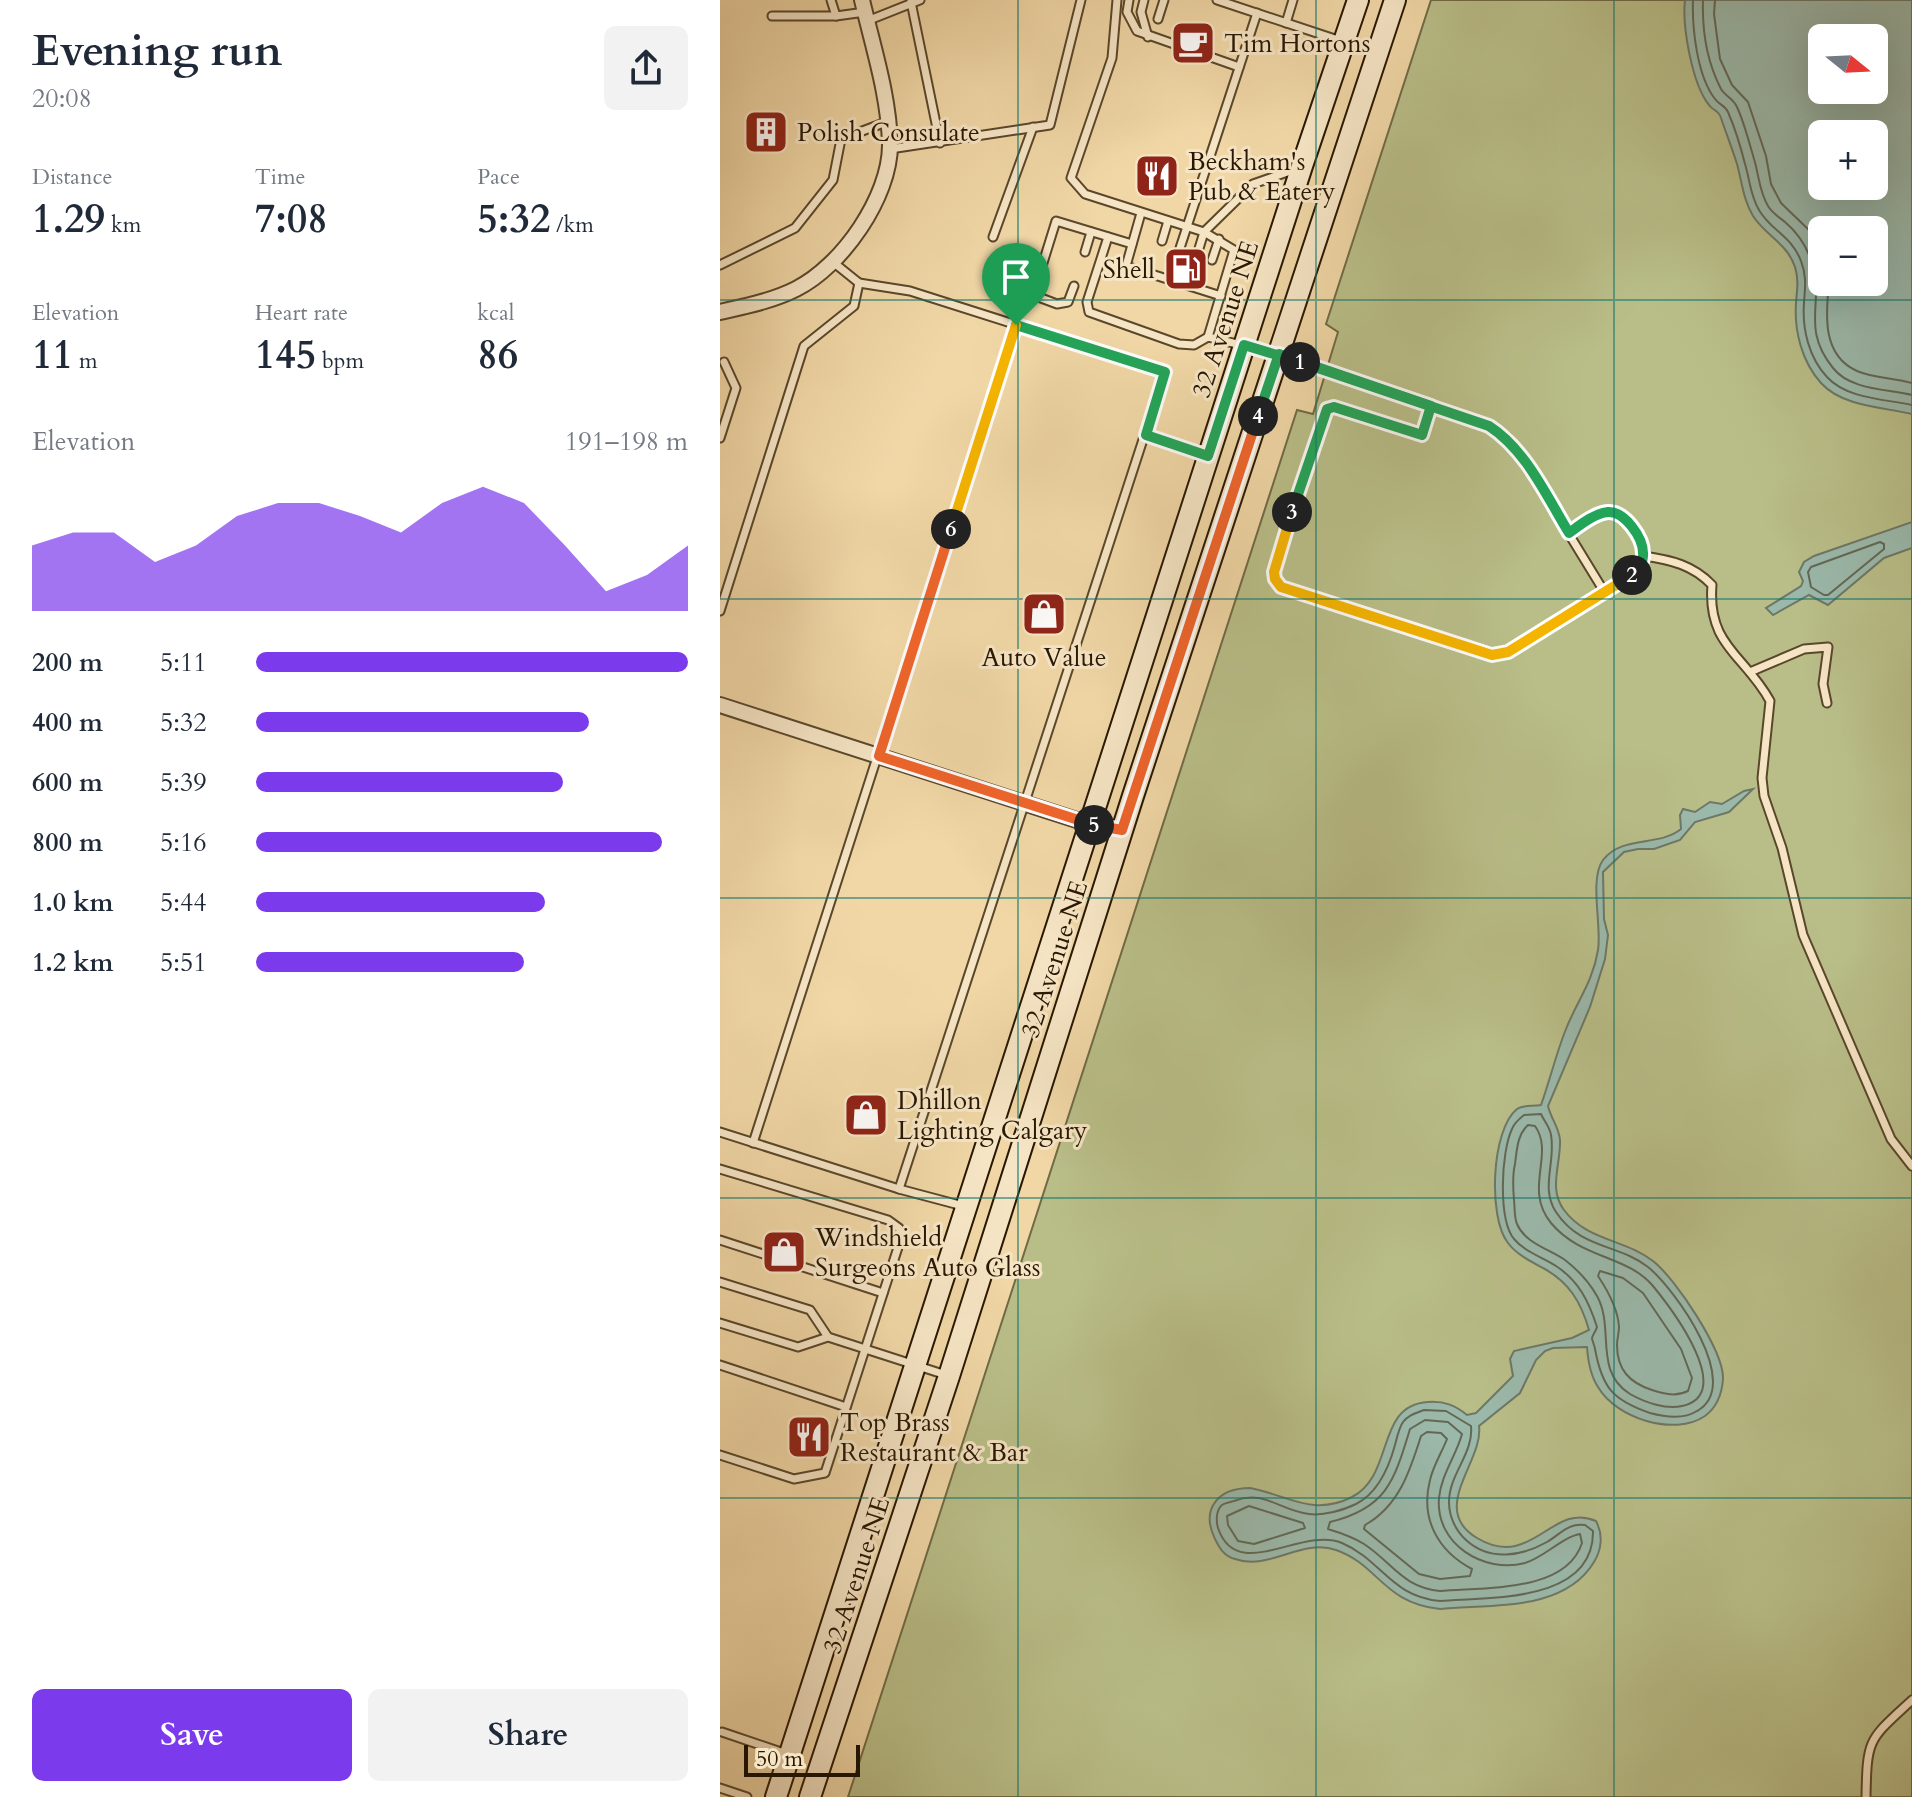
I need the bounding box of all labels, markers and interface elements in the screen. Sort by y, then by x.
cafe icon: Tim Hortons [1169,19,1217,67]
text: Evening run [32,21,282,81]
north arrow [1808,24,1888,104]
map controls [1808,24,1888,296]
button: share [604,26,688,110]
place label: Tim Hortons [1224,26,1370,61]
text: 20:08 [32,81,92,116]
building icon: Polish Consulate [742,108,790,156]
place label: Polish Consulate [797,115,980,150]
button: + [1808,120,1888,200]
place label: Beckham's Pub & Eatery [1188,144,1336,209]
restaurant icon: Beckham's Pub & Eatery [1133,152,1181,200]
text: Distance [32,162,112,192]
text: Time [255,162,306,192]
text: Pace [477,162,520,192]
text: 1.29 [32,192,105,247]
text: 7:08 [255,192,328,247]
text: 5:32 [477,192,550,247]
text: km [105,210,141,240]
text: /km [550,210,594,240]
button: − [1808,216,1888,296]
street label: 32 Avenue NE [1184,236,1267,402]
pin [982,243,1050,325]
fuel station icon: Shell [1162,245,1210,293]
place label: Shell [1103,252,1155,287]
icon: arrive [994,255,1038,299]
text: Elevation [32,298,119,328]
text: Heart rate [255,298,348,328]
text: kcal [477,298,514,328]
text: 11 [32,328,73,383]
text: 145 [255,328,316,383]
text: 86 [477,328,518,383]
pin: 1 [1280,342,1320,382]
text: m [73,346,98,376]
text: bpm [316,346,364,376]
text: 1 [1294,347,1306,377]
pin: 4 [1238,396,1278,436]
text: 4 [1252,401,1264,431]
text: Elevation [32,424,135,459]
text: 191–198 m [565,424,688,459]
pin: 3 [1272,492,1312,532]
text: 3 [1286,497,1298,527]
pin: 6 [931,509,971,549]
text: 6 [945,514,957,544]
pin: 2 [1612,555,1652,595]
text: 2 [1626,560,1638,590]
shop icon: Auto Value [1020,590,1068,638]
place label: Auto Value [981,640,1107,675]
text: 200 m [32,645,103,680]
text: 5:11 [160,645,207,680]
text: 400 m [32,705,103,740]
text: 5:32 [160,705,207,740]
text: 600 m [32,765,103,800]
text: 5:39 [160,765,207,800]
pin: 5 [1074,805,1114,845]
text: 5 [1088,810,1100,840]
text: 800 m [32,825,103,860]
text: 5:16 [160,825,207,860]
street label: 32 Avenue NE [1013,876,1096,1042]
text: 1.0 km [32,885,113,920]
text: 5:44 [160,885,207,920]
text: 1.2 km [32,945,113,980]
text: 5:51 [160,945,207,980]
place label: Dhillon Lighting Calgary [897,1083,1088,1148]
shop icon: Dhillon Lighting Calgary [842,1091,890,1139]
place label: Windshield Surgeons Auto Glass [814,1220,1041,1285]
shop icon: Windshield Surgeons Auto Glass [760,1228,808,1276]
place label: Top Brass Restaurant & Bar [840,1405,1028,1470]
restaurant icon: Top Brass Restaurant & Bar [785,1413,833,1461]
street label: 32 Avenue NE [815,1492,898,1658]
button: Save [32,1689,352,1781]
button: Share [368,1689,688,1781]
scale bar [744,1741,860,1777]
text: 50 m [756,1744,803,1774]

